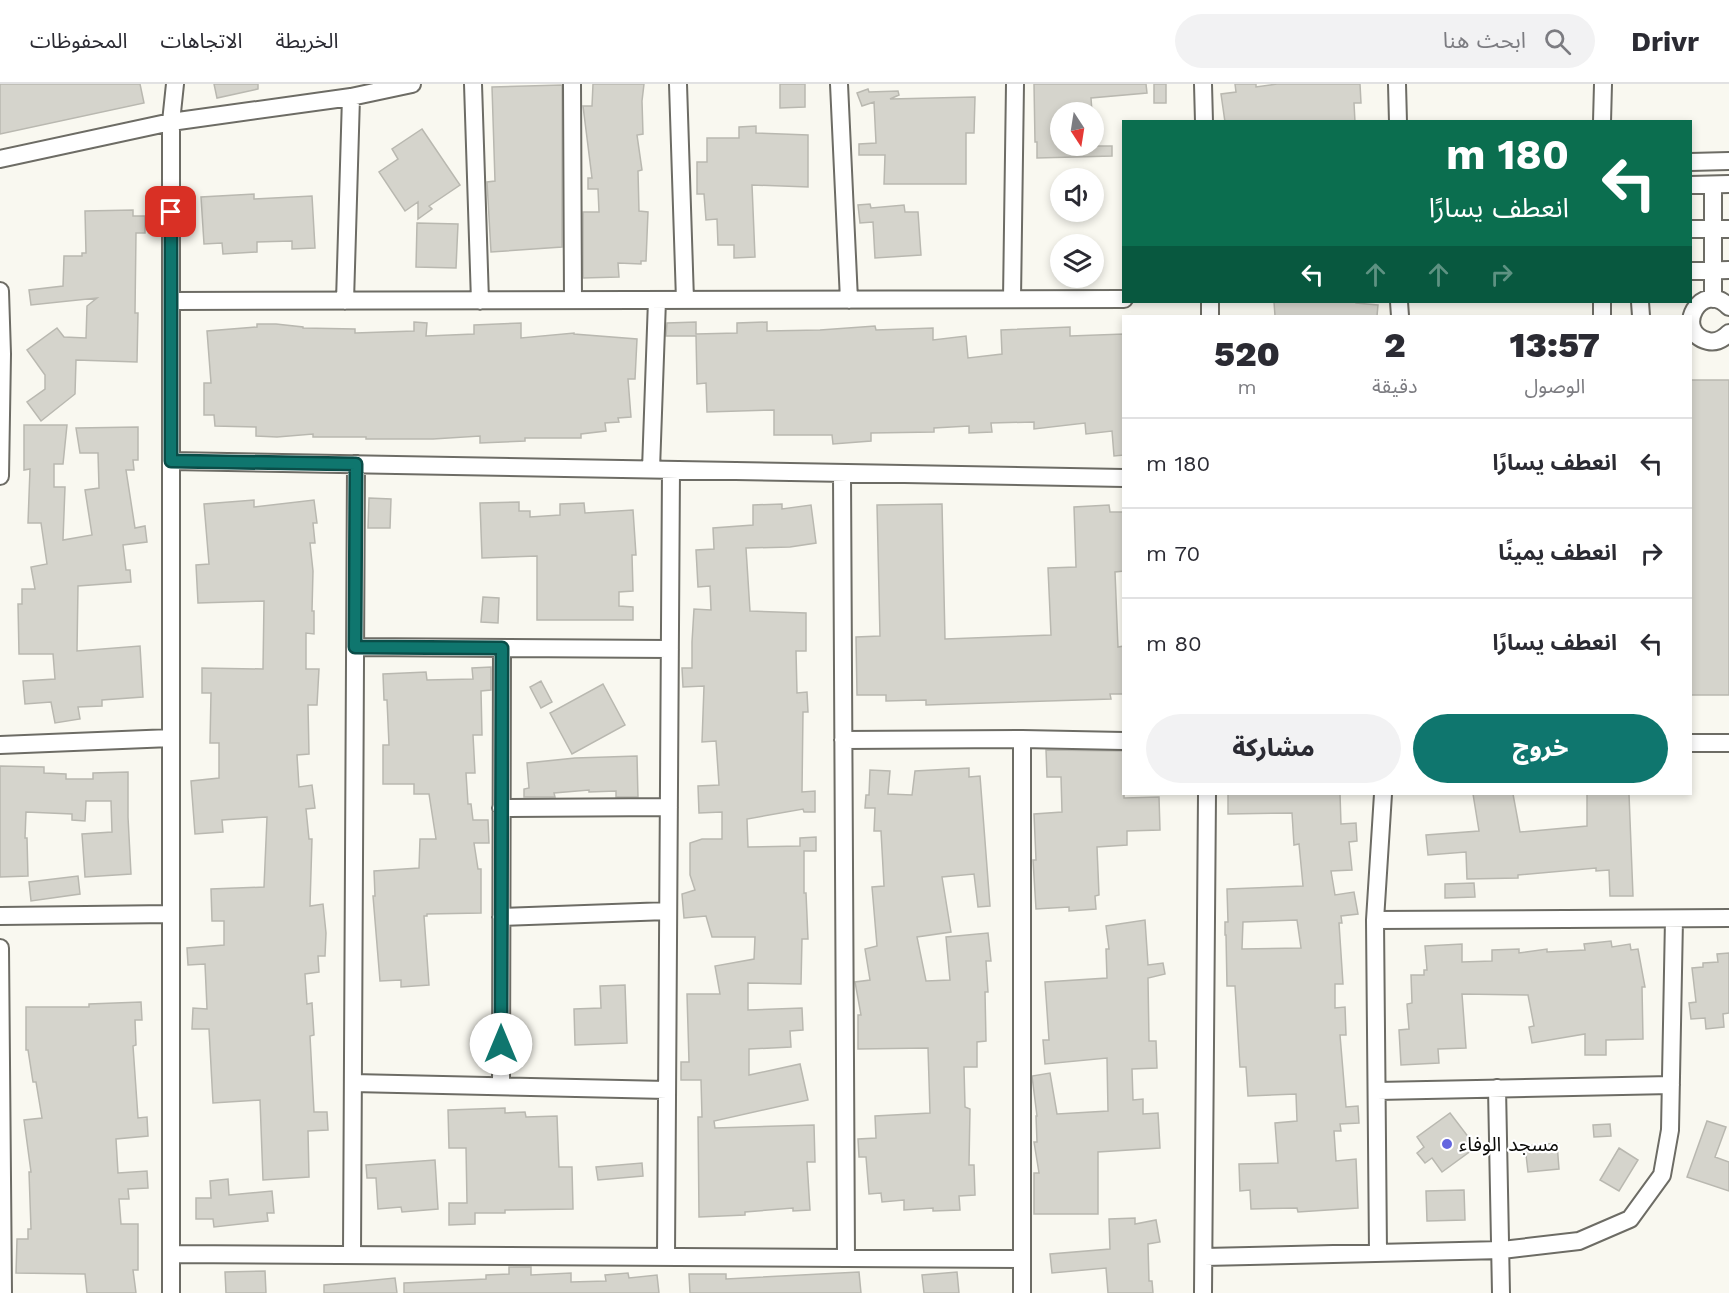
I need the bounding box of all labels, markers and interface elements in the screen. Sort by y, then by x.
search box [1175,14,1595,68]
icon: search [1541,25,1574,58]
text: Drivr [1631,25,1699,58]
text: المحفوظات [30,28,127,53]
text: الاتجاهات [160,28,242,53]
text: الخريطة [275,28,338,53]
text: ابحث هنا [1443,28,1526,53]
north arrow [1050,102,1104,156]
map controls [1050,102,1104,288]
text: 180 m [1446,130,1569,179]
icon: left [1590,144,1668,222]
button: sound [1050,168,1104,222]
pin [145,186,196,237]
text: انعطف يسارًا [1429,192,1569,224]
icon: arrive [154,195,187,228]
button: layers [1050,234,1104,288]
icon: left [1296,258,1329,291]
icon: ahead [1359,258,1392,291]
icon: ahead [1422,258,1455,291]
icon: right [1485,258,1518,291]
text: 2 [1384,324,1406,366]
text: 13:57 [1510,324,1600,366]
text: 520 [1214,333,1280,375]
text: دقيقة [1372,374,1418,398]
text: الوصول [1524,374,1585,398]
text: m [1237,375,1257,399]
icon: left [1635,447,1668,480]
text: انعطف يسارًا [1493,450,1617,475]
text: 180 m [1146,451,1210,476]
icon: right [1635,537,1668,570]
text: انعطف يمينًا [1498,540,1617,565]
text: 70 m [1146,541,1200,566]
icon: left [1635,627,1668,660]
text: انعطف يسارًا [1493,630,1617,655]
text: 80 m [1146,631,1202,656]
button: مشاركة [1146,714,1401,783]
button: خروج [1413,714,1668,783]
position arrow [469,1012,533,1076]
place label: مسجد الوفاء [1459,1132,1559,1156]
marker: مسجد الوفاء [1440,1137,1454,1151]

